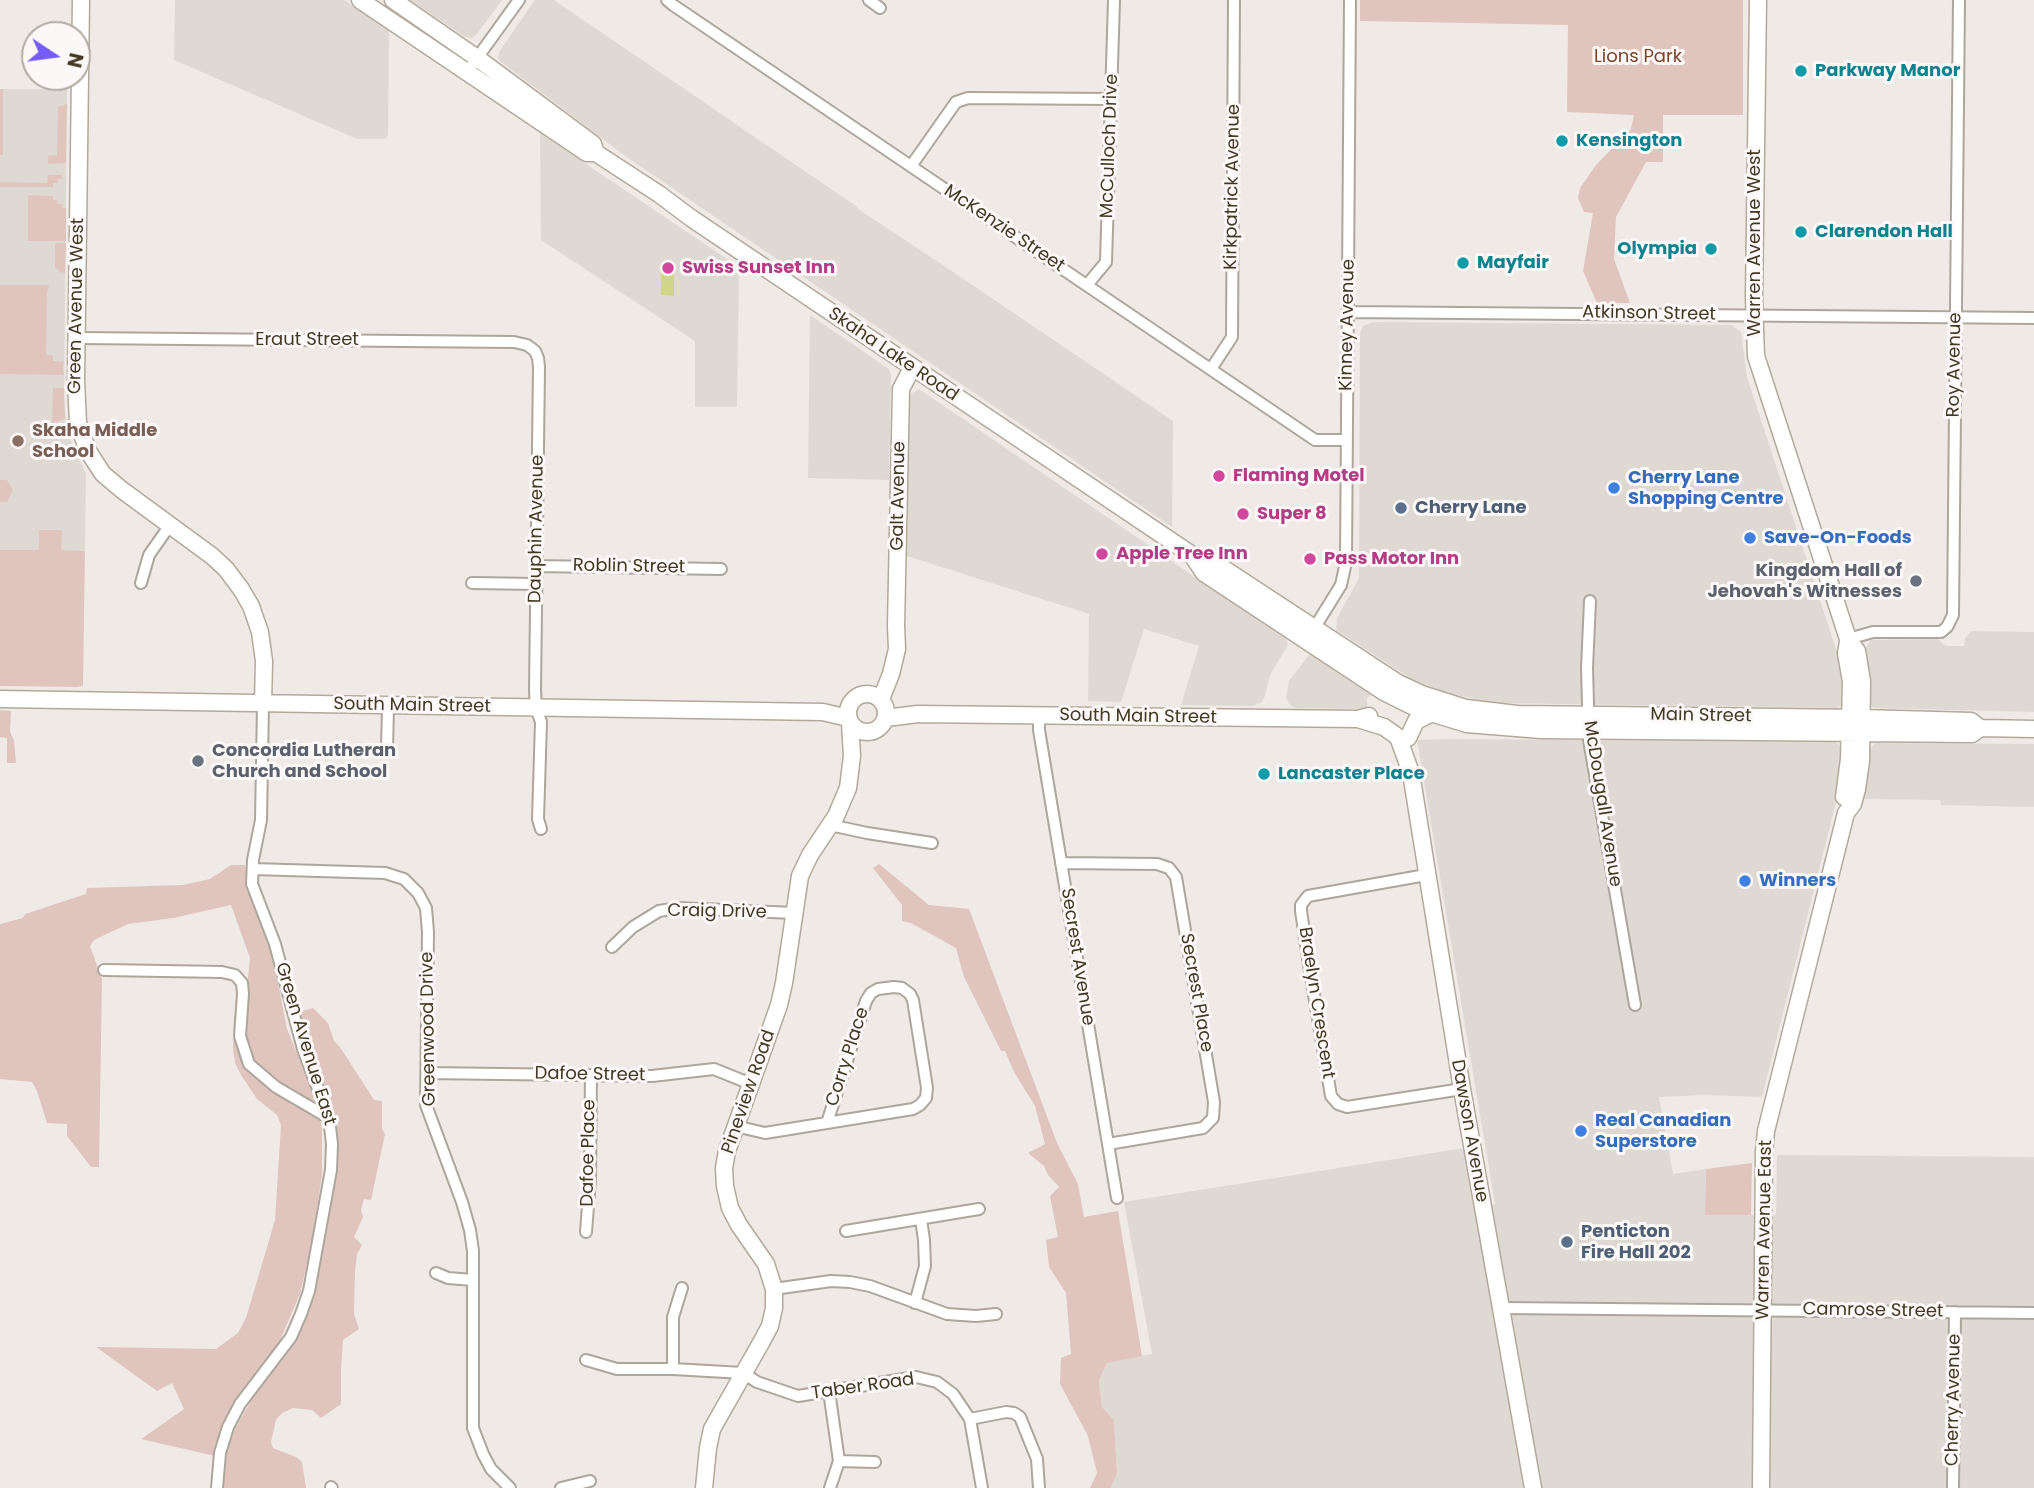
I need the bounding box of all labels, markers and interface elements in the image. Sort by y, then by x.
north arrow [21,21,91,91]
park label: Lions Park [1594,46,1682,68]
text: N [60,50,90,70]
place label: Parkway Manor [1815,60,1960,82]
marker: Parkway Manor [1793,63,1809,79]
street label: McCulloch Drive [1097,73,1123,219]
street label: Kirkpatrick Avenue [1221,104,1245,270]
place label: Kensington [1576,130,1682,152]
marker: Kensington [1554,133,1570,149]
street label: Warren Avenue West [1744,149,1766,337]
street label: McKenzie Street [939,181,1069,277]
street label: Green Avenue West [65,218,89,394]
place label: Clarendon Hall [1815,221,1953,243]
marker: Clarendon Hall [1793,224,1809,240]
place label: Olympia [1617,238,1697,260]
marker: Olympia [1703,241,1719,257]
place label: Mayfair [1477,252,1549,274]
marker: Mayfair [1455,255,1471,271]
place label: Swiss Sunset Inn [682,257,835,279]
street label: Kinney Avenue [1336,259,1360,391]
marker: Swiss Sunset Inn [660,260,676,276]
street label: Atkinson Street [1582,302,1716,326]
street label: Skaha Lake Road [824,303,962,407]
street label: Roy Avenue [1943,312,1967,418]
street label: Eraut Street [255,329,359,351]
place label: Skaha Middle School [32,420,157,462]
marker: Skaha Middle School [10,433,26,449]
street label: Galt Avenue [887,441,911,551]
street label: Dauphin Avenue [525,455,549,603]
place label: Flaming Motel [1233,465,1365,487]
place label: Cherry Lane Shopping Centre [1628,467,1784,510]
marker: Flaming Motel [1211,468,1227,484]
marker: Cherry Lane Shopping Centre [1606,480,1622,496]
place label: Cherry Lane [1415,497,1527,519]
marker: Cherry Lane [1393,500,1409,516]
place label: Super 8 [1257,503,1327,525]
marker: Super 8 [1235,506,1251,522]
place label: Save-On-Foods [1764,527,1912,549]
marker: Save-On-Foods [1742,530,1758,546]
place label: Apple Tree Inn [1116,543,1248,565]
marker: Apple Tree Inn [1094,546,1110,562]
place label: Pass Motor Inn [1324,548,1459,570]
marker: Pass Motor Inn [1302,551,1318,567]
street label: Roblin Street [573,555,685,579]
place label: Kingdom Hall of Jehovah's Witnesses [1707,560,1902,602]
marker: Kingdom Hall of Jehovah's Witnesses [1908,573,1924,589]
street label: South Main Street [333,694,491,718]
street label: Main Street [1650,704,1752,728]
street label: South Main Street [1059,705,1217,729]
street label: McDougall Avenue [1578,719,1626,889]
place label: Concordia Lutheran Church and School [212,740,396,782]
marker: Concordia Lutheran Church and School [190,753,206,769]
place label: Lancaster Place [1278,763,1425,785]
marker: Lancaster Place [1256,766,1272,782]
place label: Winners [1759,870,1836,892]
marker: Winners [1737,873,1753,889]
street label: Secrest Avenue [1055,887,1099,1027]
street label: Craig Drive [667,900,767,924]
street label: Braelyn Crescent [1293,926,1339,1080]
street label: Secrest Place [1175,932,1217,1054]
street label: Greenwood Drive [417,952,441,1106]
street label: Green Avenue East [270,960,340,1128]
street label: Corry Place [822,1005,874,1109]
street label: Pineview Road [718,1027,780,1157]
street label: Dawson Avenue [1446,1058,1492,1204]
street label: Dafoe Street [534,1063,646,1087]
street label: Dafoe Place [577,1099,601,1207]
place label: Real Canadian Superstore [1595,1110,1731,1152]
marker: Real Canadian Superstore [1573,1123,1589,1139]
street label: Warren Avenue East [1753,1140,1777,1320]
place label: Penticton Fire Hall 202 [1581,1221,1691,1264]
marker: Penticton Fire Hall 202 [1559,1234,1575,1250]
street label: Camrose Street [1802,1299,1944,1323]
street label: Cherry Avenue [1942,1334,1966,1466]
street label: Taber Road [810,1369,916,1405]

